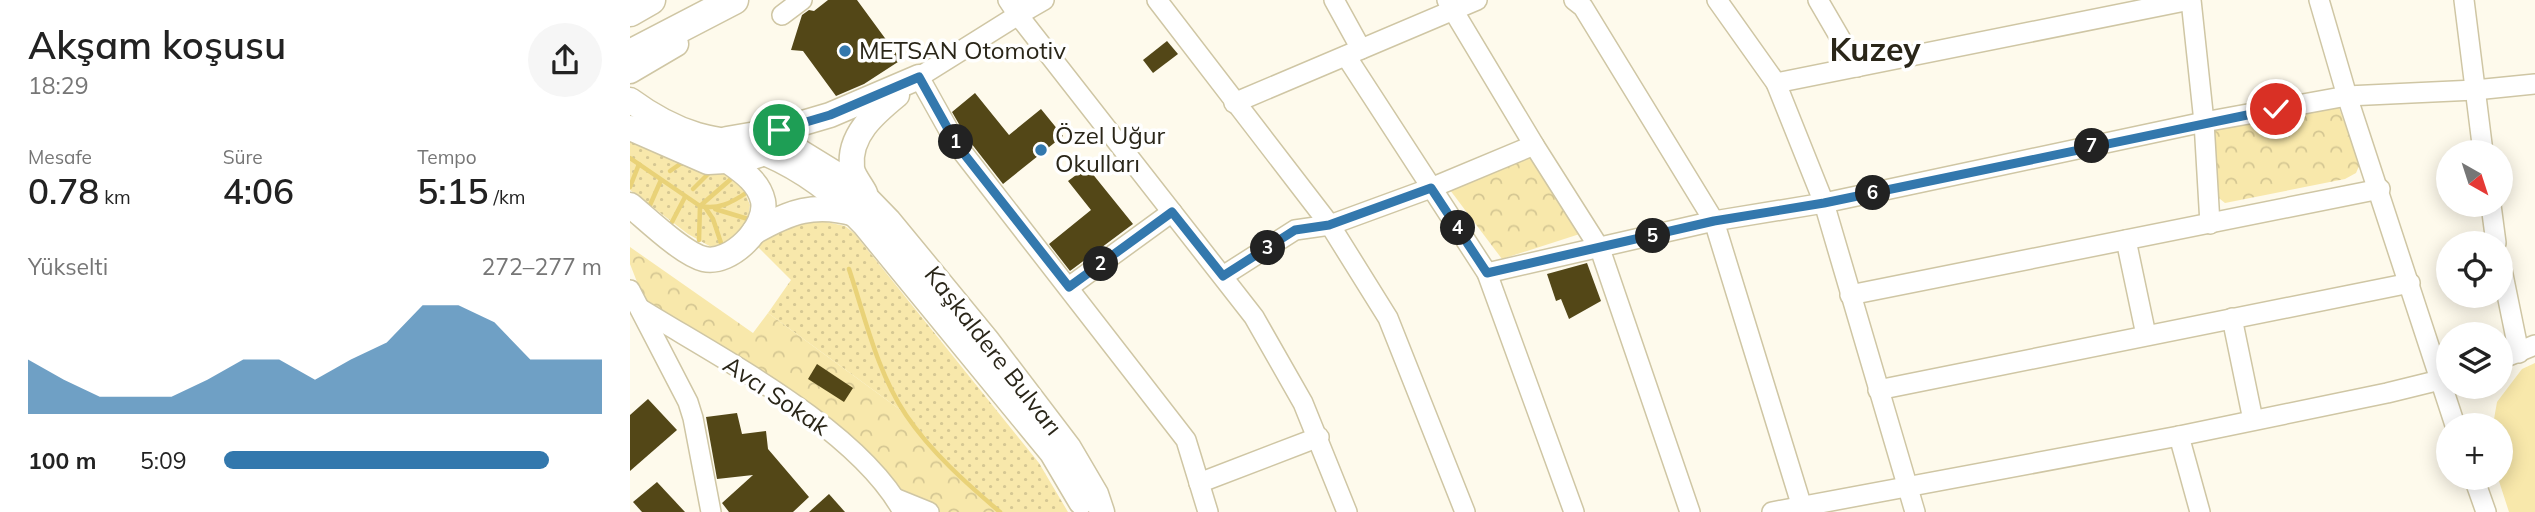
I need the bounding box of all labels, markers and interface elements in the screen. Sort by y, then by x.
text: Akşam koşusu [28,21,286,69]
button: share [528,23,602,97]
district label: Kuzey [1829,29,1921,69]
place label: METSAN Otomotiv [859,35,1066,65]
marker: METSAN Otomotiv [837,43,853,59]
text: 18:29 [28,71,88,100]
pin [2246,79,2306,139]
icon: check [2257,90,2295,128]
pin [749,100,809,160]
icon: arrive [760,111,798,149]
place label: Özel Uğur Okulları [1055,120,1166,178]
pin: 1 [938,124,974,160]
pin: 7 [2074,128,2110,164]
text: 1 [950,129,961,153]
text: 7 [2086,133,2097,157]
north arrow [2436,140,2513,217]
map controls [2436,140,2513,490]
marker: Özel Uğur Okulları [1033,142,1049,158]
text: Mesafe [28,145,92,169]
text: Süre [223,145,263,169]
text: Tempo [417,145,477,169]
text: 0.78 [28,169,99,213]
text: 4:06 [223,169,294,213]
text: 5:15 [417,169,489,213]
pin: 6 [1856,176,1890,210]
text: 6 [1867,180,1878,204]
text: km [99,185,131,209]
text: /km [489,185,525,209]
pin: 4 [1440,210,1476,246]
text: 4 [1452,215,1463,239]
pin: 5 [1636,218,1670,254]
text: 5 [1647,223,1658,247]
pin: 3 [1250,230,1286,266]
button: locate [2436,231,2513,308]
text: 3 [1262,235,1273,259]
pin: 2 [1084,246,1119,282]
text: 2 [1095,251,1106,275]
text: Yükselti [28,252,108,281]
text: 272–277 m [481,252,602,281]
street label: Kaşkaldere Bulvarı [918,260,1069,441]
button: layers [2436,322,2513,399]
street label: Avcı Sokak [718,349,836,442]
button: + [2436,413,2513,490]
text: 100 m [28,446,96,475]
text: 5:09 [140,446,187,475]

